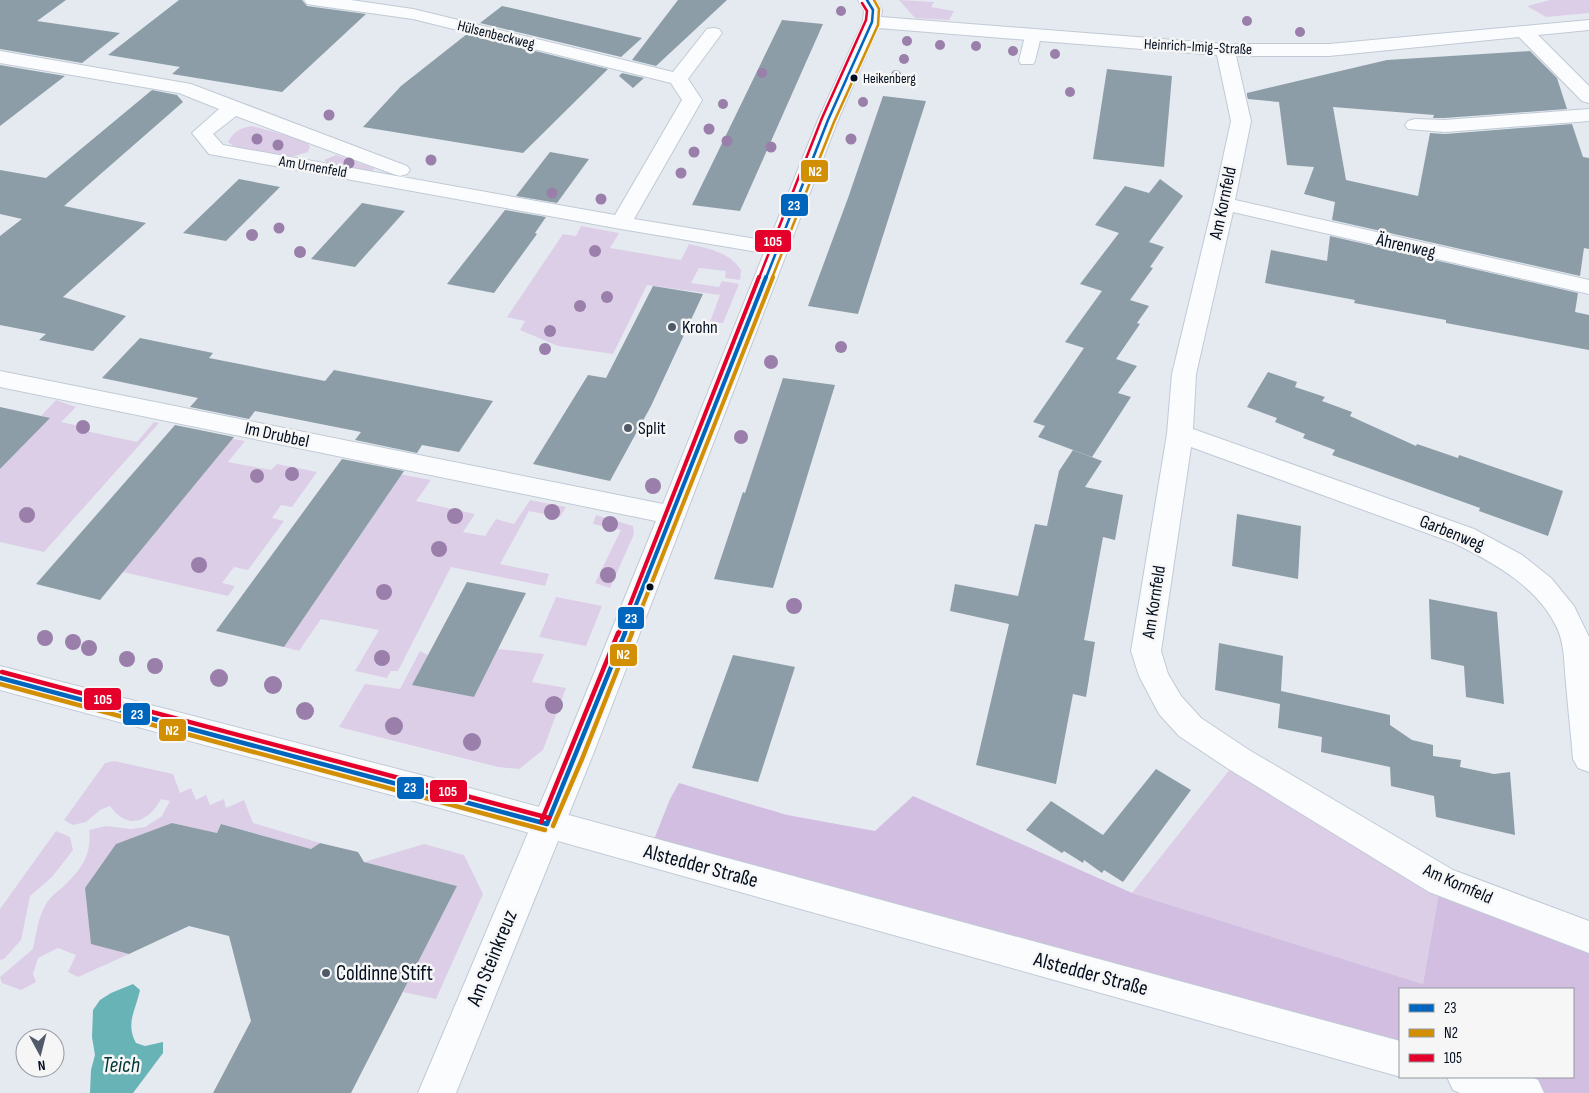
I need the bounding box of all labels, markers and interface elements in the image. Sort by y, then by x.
street label: Hülsenbeckweg [455,16,537,54]
street label: Heinrich-Imig-Straße [1143,35,1253,59]
place label: Heikenberg [863,70,916,87]
marker: Heikenberg [849,73,859,83]
street label: Am Urnenfeld [277,152,348,182]
line badge: N2 [800,159,829,183]
text: N2 [808,163,822,180]
street label: Am Kornfeld [1205,165,1241,242]
line badge: 23 [780,193,809,217]
text: 23 [788,197,800,214]
line badge: 105 [754,229,792,253]
street label: Ährenweg [1373,229,1438,263]
text: 105 [764,233,782,250]
place label: Krohn [682,317,718,338]
marker: Krohn [666,321,678,333]
street label: Im Drubbel [243,418,311,452]
place label: Split [638,418,666,439]
marker: Split [622,422,634,434]
street label: Garbenweg [1417,511,1487,555]
street label: Am Kornfeld [1138,564,1170,641]
unlabelled marker [645,582,655,592]
line badge: 23 [617,606,645,630]
text: 23 [625,610,637,627]
line badge: N2 [609,643,638,667]
text: N2 [616,646,630,663]
line badge: 105 [83,687,122,711]
text: 105 [94,691,112,708]
line badge: 23 [122,702,151,726]
text: 23 [131,706,143,723]
line badge: N2 [158,718,187,742]
text: N2 [165,722,179,739]
line badge: 23 [396,776,425,800]
text: 23 [404,779,416,796]
line badge: 105 [429,779,468,803]
text: 105 [439,783,457,800]
street label: Alstedder Straße [640,839,761,893]
street label: Am Kornfeld [1419,859,1496,909]
street label: Am Steinkreuz [461,906,523,1011]
street label: Alstedder Straße [1030,947,1151,1001]
place label: Coldinne Stift [336,961,433,986]
marker: Coldinne Stift [320,967,332,979]
legend [1399,988,1574,1078]
text: 23 [1444,999,1457,1018]
text: N2 [1444,1024,1458,1043]
north arrow [15,1028,65,1078]
text: 105 [1444,1049,1462,1068]
water label: Teich [102,1052,140,1079]
text: N [37,1057,46,1074]

